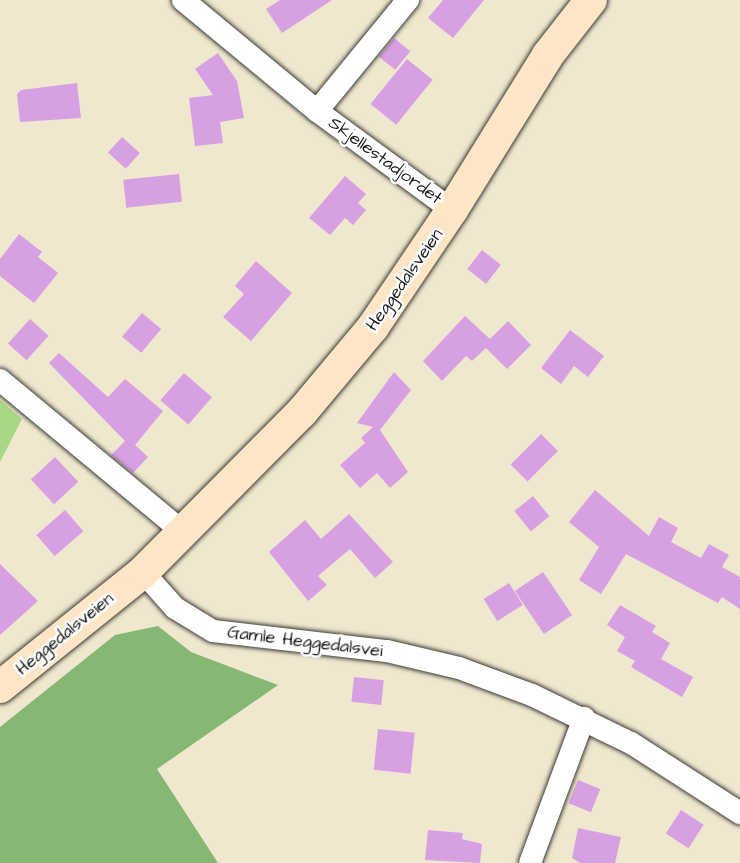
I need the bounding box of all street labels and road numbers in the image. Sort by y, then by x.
street label: Skjellestadjordet [324,113,446,209]
street label: Heggedalsveien [362,225,448,335]
street label: Heggedalsveien [12,588,118,680]
street label: Gamle Heggedalsvei [226,622,384,662]

